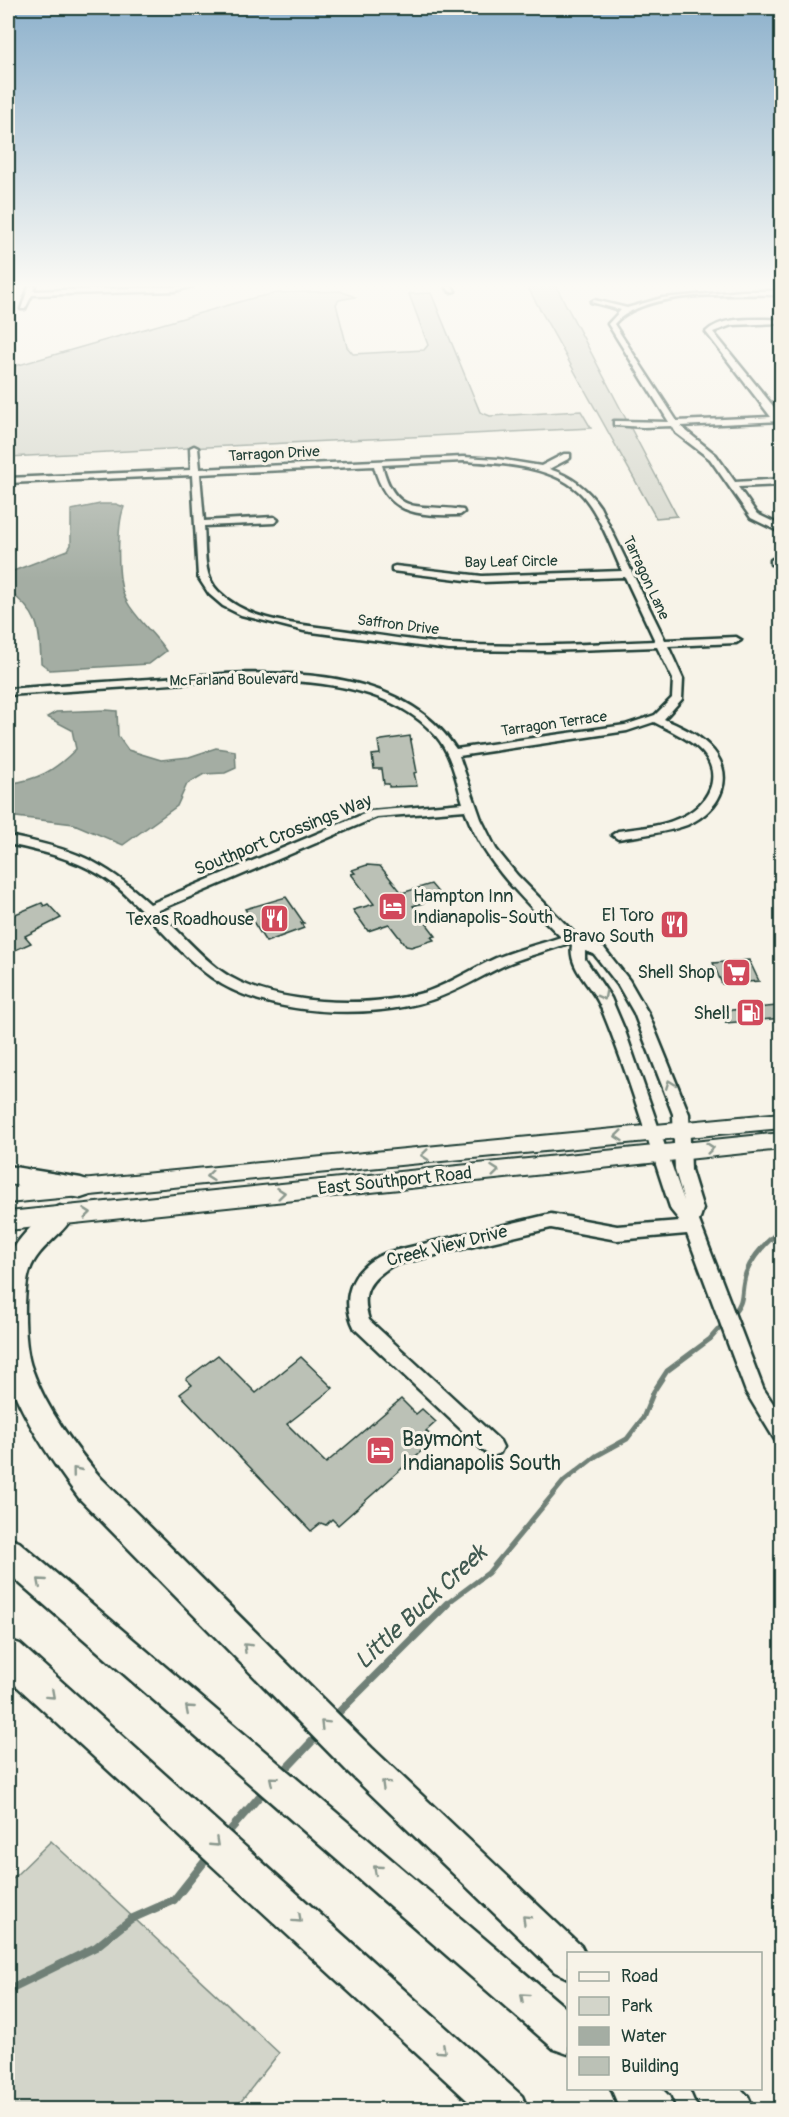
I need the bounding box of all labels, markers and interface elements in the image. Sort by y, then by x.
street label: Tarragon Drive [228,442,321,466]
street label: Tarragon Lane [618,533,674,623]
street label: Bay Leaf Circle [464,552,558,572]
street label: Saffron Drive [356,611,441,640]
street label: McFarland Boulevard [169,669,299,691]
street label: Tarragon Terrace [500,707,609,741]
street label: Southport Crossings Way [191,789,375,881]
place label: Hampton Inn Indianapolis-South [413,885,553,929]
hotel icon: Hampton Inn Indianapolis-South [376,890,408,922]
restaurant icon: Texas Roadhouse [259,903,291,935]
place label: El Toro Bravo South [562,904,654,948]
place label: Texas Roadhouse [126,908,254,931]
restaurant icon: El Toro Bravo South [659,909,691,941]
supermarket icon: Shell Shop [720,956,752,988]
place label: Shell Shop [637,961,715,984]
one-way arrow [596,990,607,1001]
fuel station icon: Shell [735,997,767,1029]
place label: Shell [694,1002,730,1025]
one-way arrow [665,1080,677,1091]
one-way arrow [614,1129,623,1142]
one-way arrow [706,1142,715,1155]
one-way arrow [420,1148,429,1161]
street label: East Southport Road [317,1161,473,1201]
one-way arrow [491,1165,500,1178]
one-way arrow [205,1169,214,1182]
one-way arrow [276,1187,285,1200]
one-way arrow [82,1207,91,1220]
street label: Creek View Drive [384,1220,510,1272]
place label: Baymont Indianapolis South [402,1426,561,1477]
hotel icon: Baymont Indianapolis South [365,1435,397,1467]
one-way arrow [72,1467,83,1478]
water label: Little Buck Creek [349,1537,494,1675]
one-way arrow [37,1578,48,1589]
one-way arrow [244,1643,254,1654]
one-way arrow [44,1688,55,1699]
one-way arrow [185,1705,196,1716]
one-way arrow [321,1721,332,1732]
one-way arrow [269,1777,280,1788]
one-way arrow [382,1781,393,1792]
one-way arrow [208,1836,219,1847]
one-way arrow [373,1865,384,1876]
one-way arrow [291,1912,302,1923]
one-way arrow [522,1916,533,1927]
legend [567,1952,762,2090]
text: Road [621,1965,658,1988]
one-way arrow [520,1993,531,2004]
text: Park [621,1995,653,2018]
text: Water [621,2025,667,2048]
one-way arrow [436,2043,446,2054]
text: Building [621,2055,679,2078]

